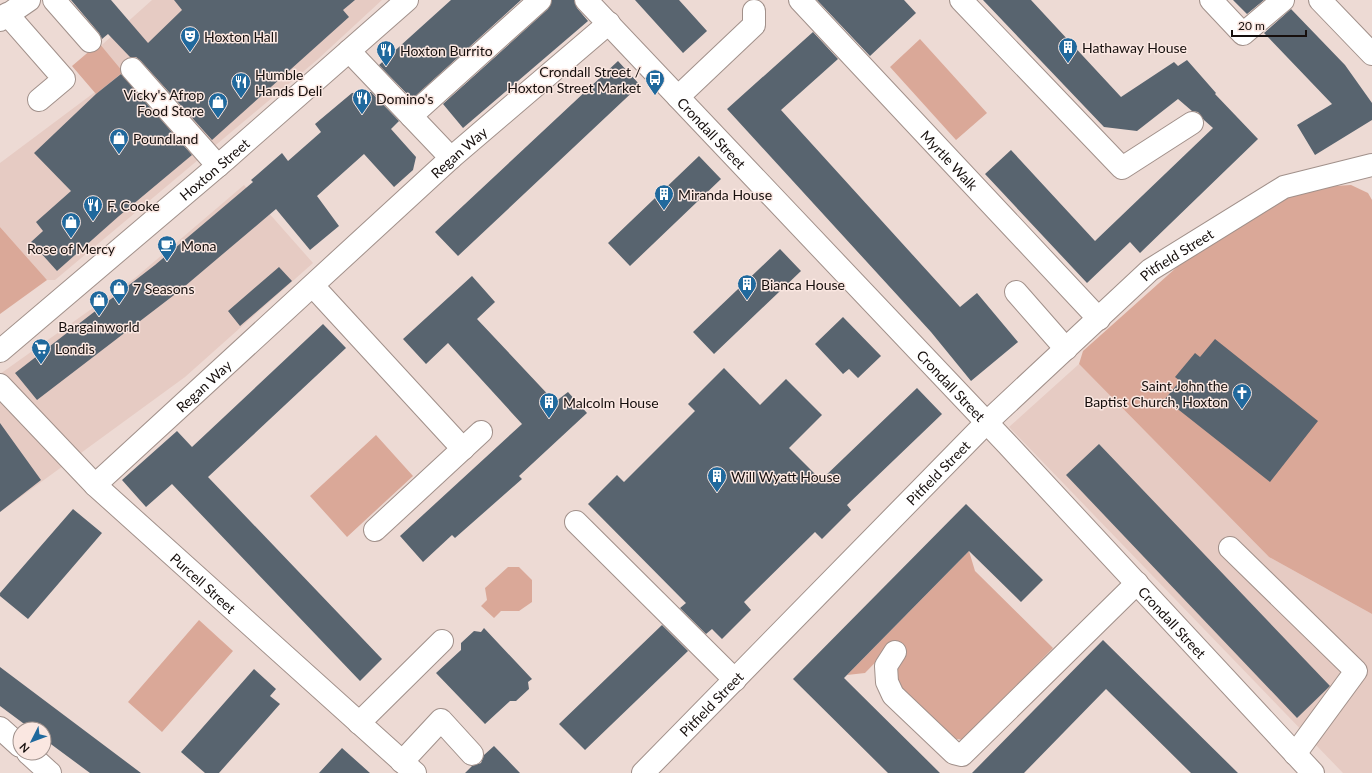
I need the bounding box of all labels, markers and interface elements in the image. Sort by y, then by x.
scale bar [1232,12,1306,38]
text: 20 m [1238,18,1265,33]
theatre icon: Hoxton Hall [179,25,201,53]
place label: Hoxton Hall [204,28,277,45]
building icon: Hathaway House [1057,36,1079,64]
restaurant icon: Hoxton Burrito [375,39,397,67]
place label: Hathaway House [1082,39,1187,56]
place label: Hoxton Burrito [400,42,493,59]
place label: Crondall Street / Hoxton Street Market [507,63,641,96]
place label: Humble Hands Deli [255,66,322,99]
bus stop icon: Crondall Street / Hoxton Street Market [644,68,666,96]
restaurant icon: Humble Hands Deli [230,71,252,99]
place label: Vicky's Afrop Food Store [124,86,204,119]
restaurant icon: Domino's [351,87,373,115]
place label: Domino's [376,90,434,107]
shop icon: Vicky's Afrop Food Store [207,91,229,119]
street label: Crondall Street [674,94,750,172]
street label: Regan Way [427,122,491,181]
street label: Myrtle Walk [918,126,982,194]
shop icon: Poundland [108,127,130,155]
place label: Poundland [133,130,198,147]
street label: Hoxton Street [176,134,252,203]
building icon: Miranda House [653,183,675,211]
place label: Miranda House [678,186,772,203]
restaurant icon: F. Cooke [82,194,104,222]
place label: F. Cooke [107,197,160,214]
shop icon: Rose of Mercy [60,211,82,239]
street label: Pitfield Street [1136,225,1216,284]
cafe icon: Mona [156,234,178,262]
place label: Mona [181,237,217,254]
place label: Rose of Mercy [27,240,116,257]
building icon: Bianca House [736,273,758,301]
place label: Bianca House [761,276,845,293]
shop icon: 7 Seasons [108,277,130,305]
place label: 7 Seasons [133,280,194,297]
shop icon: Bargainworld [88,289,110,317]
place label: Bargainworld [58,318,140,335]
supermarket icon: Londis [30,337,52,365]
place label: Londis [55,340,95,357]
street label: Crondall Street [914,346,989,424]
street label: Regan Way [172,355,235,415]
place label: Saint John the Baptist Church, Hoxton [1084,377,1228,410]
church icon: Saint John the Baptist Church, Hoxton [1231,382,1253,410]
building icon: Malcolm House [538,391,560,419]
place label: Malcolm House [563,394,659,411]
street label: Pitfield Street [902,436,973,508]
building icon: Will Wyatt House [706,465,728,493]
place label: Will Wyatt House [731,468,840,485]
street label: Purcell Street [167,549,240,616]
street label: Crondall Street [1135,583,1210,661]
street label: Pitfield Street [675,668,746,740]
north arrow [12,721,52,761]
text: N [17,741,32,756]

